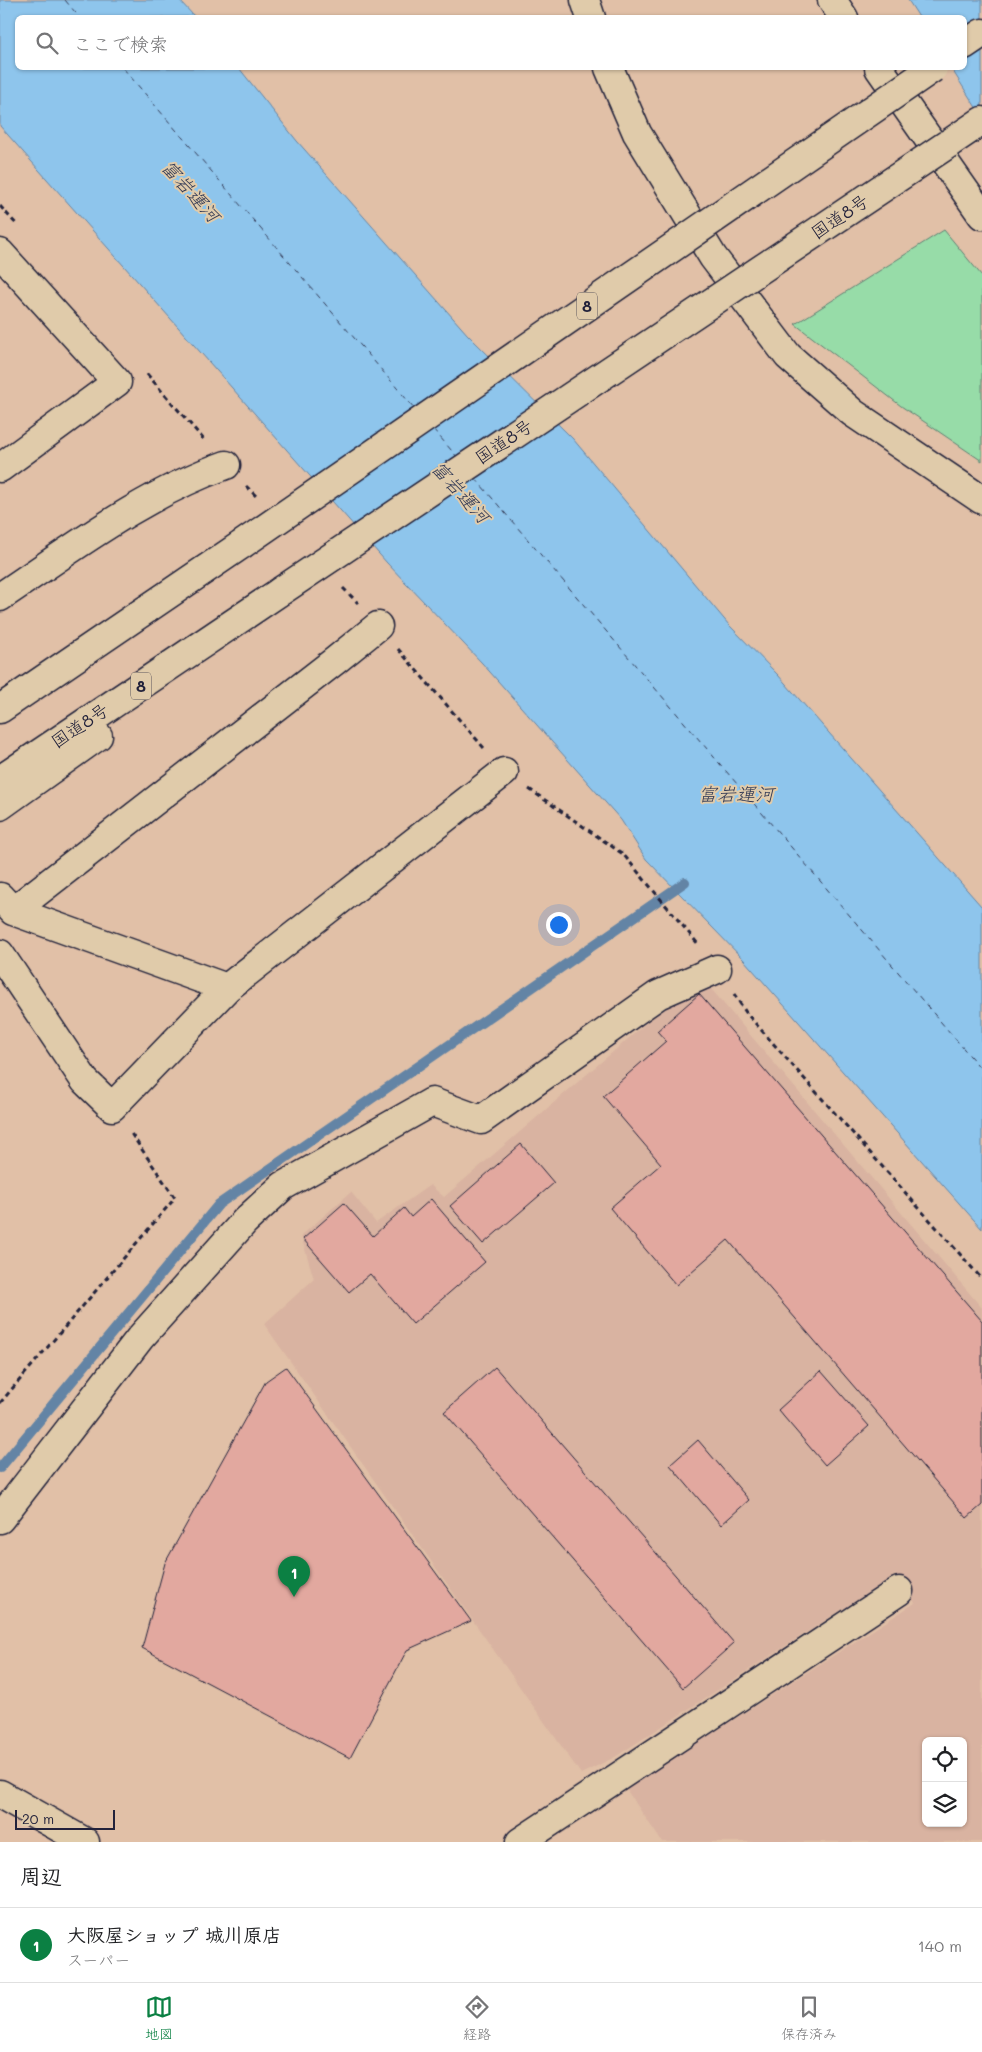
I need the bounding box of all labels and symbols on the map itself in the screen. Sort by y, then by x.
water label: 富岩運河 [157,154,228,229]
street label: 国道8号 [806,188,873,244]
road number: 8 [577,292,597,320]
street label: 国道8号 [470,413,537,469]
water label: 富岩運河 [427,455,498,530]
road number: 8 [131,672,151,699]
street label: 国道8号 [46,697,113,753]
water label: 富岩運河 [698,781,777,806]
your location [546,912,572,938]
pin: 1 [278,1556,310,1597]
scale bar [15,1807,115,1830]

